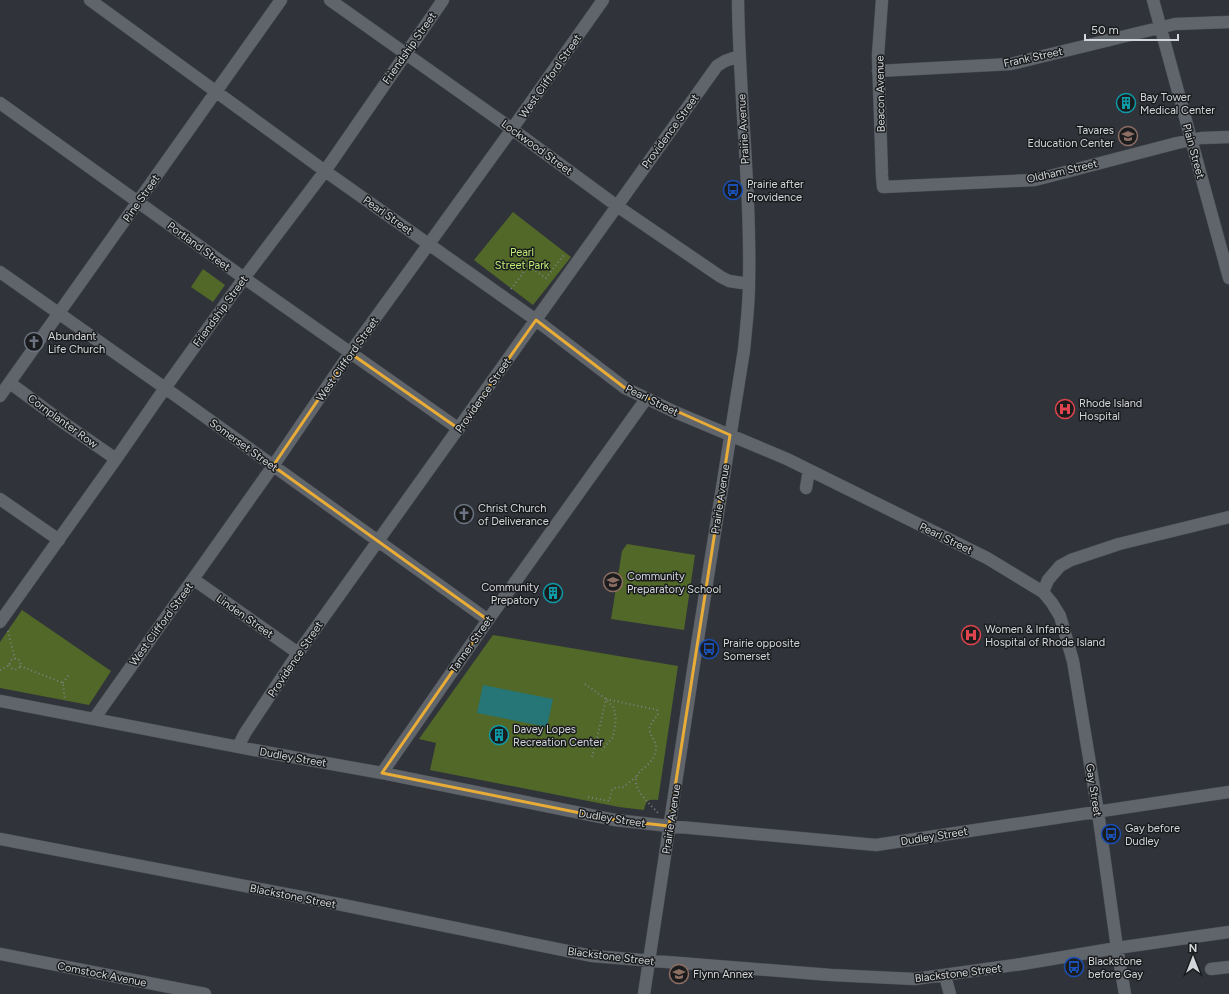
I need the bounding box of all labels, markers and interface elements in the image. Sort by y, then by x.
street label: Friendship Street [380,10,439,87]
scale bar [1085,16,1178,42]
text: 50 m [1091,23,1119,37]
street label: West Clifford Street [517,32,584,121]
street label: Frank Street [1002,45,1064,70]
street label: Beacon Avenue [873,56,888,132]
place label: Bay Tower Medical Center [1140,91,1215,117]
street label: Providence Street [639,92,702,171]
building icon: Bay Tower Medical Center [1115,92,1137,114]
street label: Prairie Avenue [735,93,752,164]
street label: Lockwood Street [499,117,575,178]
street label: Plain Street [1180,122,1207,180]
place label: Tavares Education Center [1027,124,1114,150]
school or university icon: Tavares Education Center [1117,125,1139,147]
street label: Oldham Street [1026,157,1099,186]
street label: Pine Street [120,172,162,224]
place label: Prairie after Providence [747,178,804,204]
bus stop icon: Prairie after Providence [722,179,744,201]
street label: Pearl Street [360,194,415,237]
street label: Portland Street [165,219,233,274]
park label: Pearl Street Park [495,246,550,272]
street label: Friendship Street [190,273,251,349]
street label: West Clifford Street [314,315,381,404]
place label: Abundant Life Church [48,330,105,356]
church icon: Abundant Life Church [23,331,45,353]
street label: Providence Street [453,355,514,435]
street label: Pearl Street [623,382,680,419]
street label: Cornplanter Row [25,392,100,451]
place label: Rhode Island Hospital [1079,397,1142,423]
hospital icon: Rhode Island Hospital [1054,398,1076,420]
street label: Somerset Street [207,416,280,474]
street label: Prairie Avenue [709,463,732,535]
place label: Christ Church of Deliverance [478,502,549,528]
church icon: Christ Church of Deliverance [453,503,475,525]
street label: Pearl Street [917,520,974,557]
place label: Community Preparatory School [627,570,721,596]
school or university icon: Community Preparatory School [602,571,624,593]
street label: West Clifford Street [127,580,196,668]
place label: Community Prepatory [481,581,539,607]
building icon: Community Prepatory [542,582,564,604]
street label: Linden Street [214,592,276,641]
street label: Tanner Street [447,613,496,675]
street label: Providence Street [265,619,326,700]
place label: Women & Infants Hospital of Rhode Island [985,623,1105,649]
hospital icon: Women & Infants Hospital of Rhode Island [960,624,982,646]
place label: Prairie opposite Somerset [723,637,800,663]
bus stop icon: Prairie opposite Somerset [698,638,720,660]
place label: Davey Lopes Recreation Center [513,723,603,749]
building icon: Davey Lopes Recreation Center [488,724,510,746]
street label: Dudley Street [258,745,327,770]
street label: Gay Street [1083,763,1104,817]
street label: Prairie Avenue [660,783,683,855]
street label: Dudley Street [577,807,646,830]
place label: Gay before Dudley [1125,822,1180,848]
bus stop icon: Gay before Dudley [1100,823,1122,845]
street label: Dudley Street [900,825,969,848]
street label: Blackstone Street [249,882,337,911]
north arrow [1173,938,1213,978]
text: N [1189,942,1197,955]
street label: Blackstone Street [567,945,655,968]
place label: Blackstone before Gay [1088,955,1143,981]
bus stop icon: Blackstone before Gay [1063,956,1085,978]
street label: Comstock Avenue [56,959,148,990]
street label: Blackstone Street [914,962,1002,985]
school or university icon: Flynn Annex [668,963,690,985]
place label: Flynn Annex [693,968,754,981]

